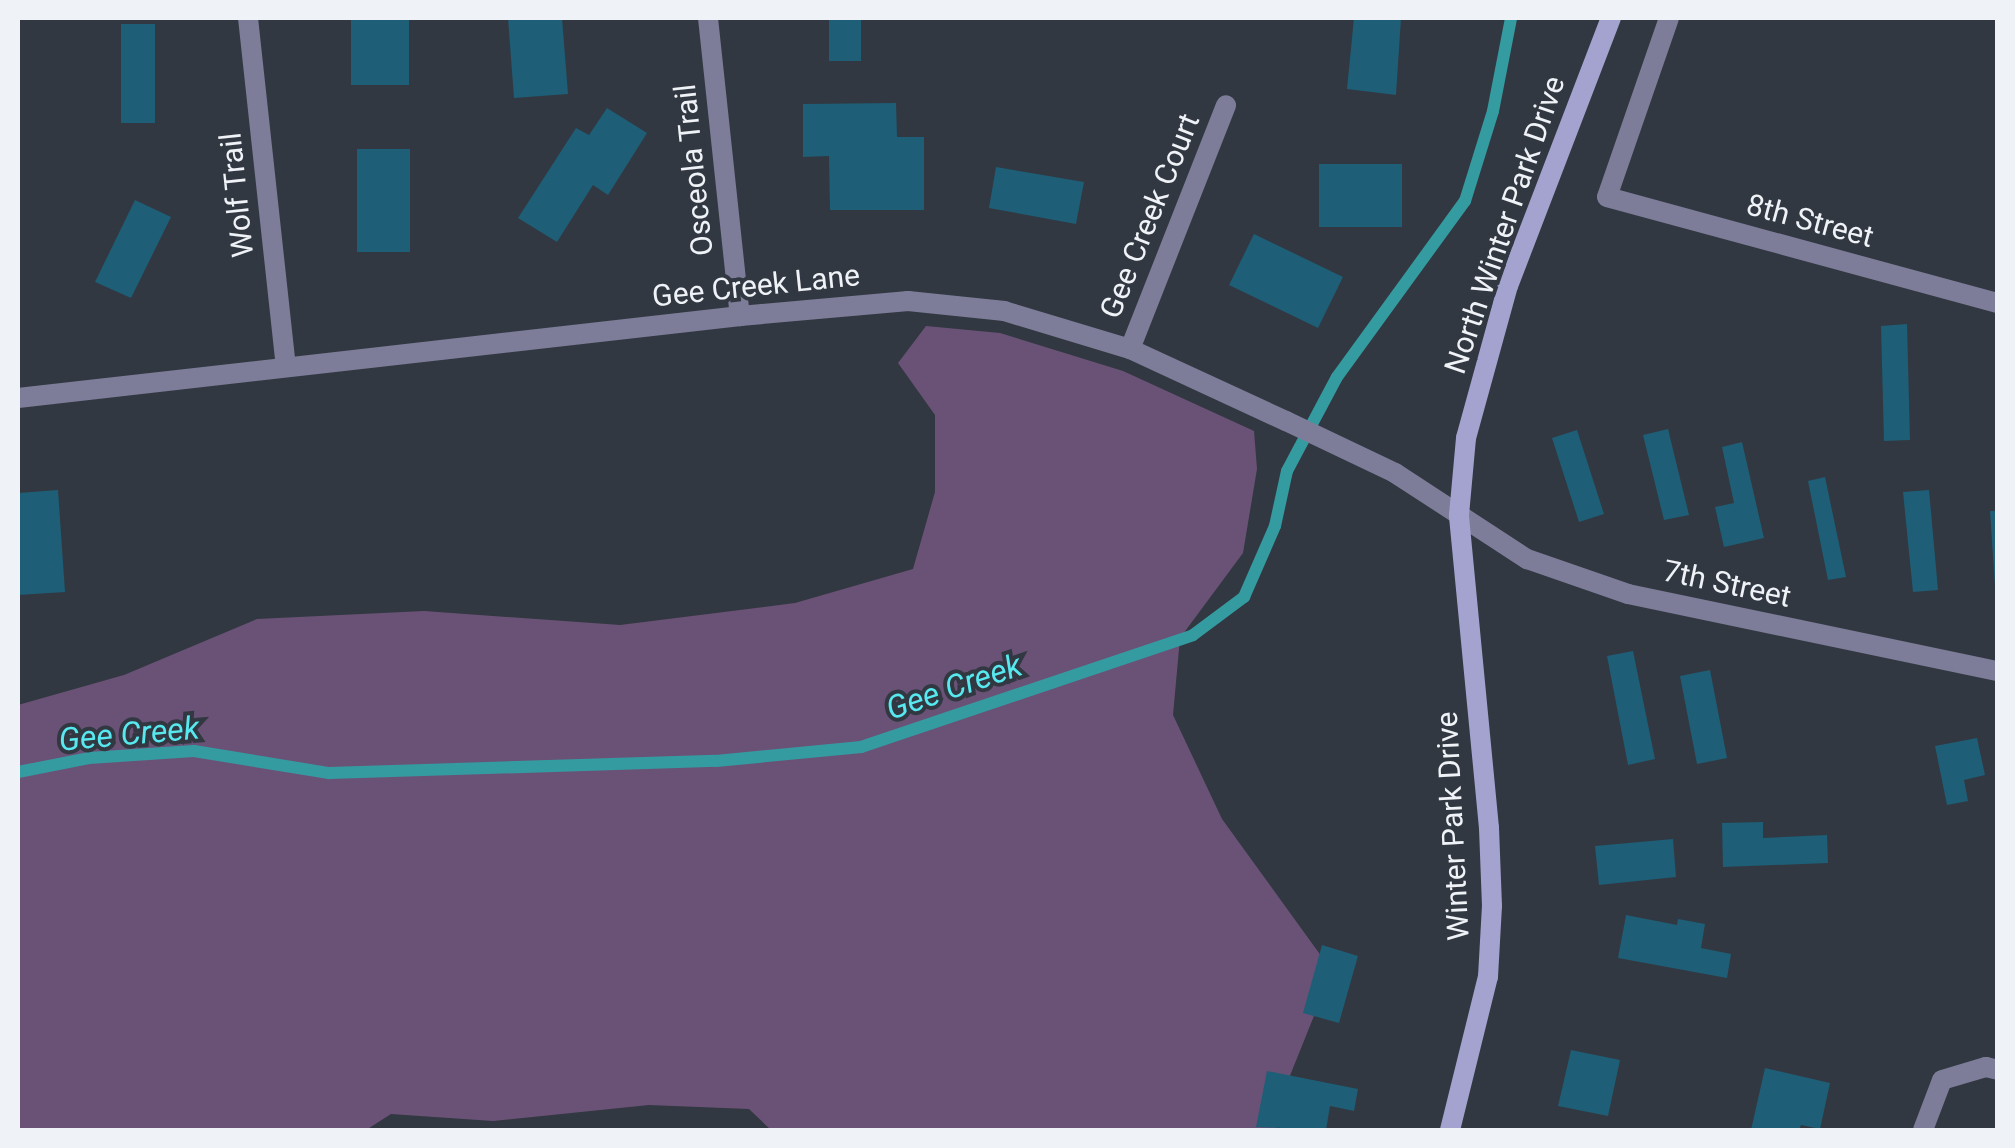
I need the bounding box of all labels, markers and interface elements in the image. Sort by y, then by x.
street label: North Winter Park Drive [1437,72,1573,378]
street label: Osceola Trail [667,82,721,258]
street label: Gee Creek Court [1093,108,1207,324]
street label: Wolf Trail [213,131,261,259]
street label: 8th Street [1743,187,1877,255]
street label: Gee Creek Lane [650,257,862,315]
street label: 7th Street [1660,553,1794,615]
water label: Gee Creek [881,646,1027,728]
water label: Gee Creek [57,709,201,759]
street label: Winter Park Drive [1429,711,1477,941]

